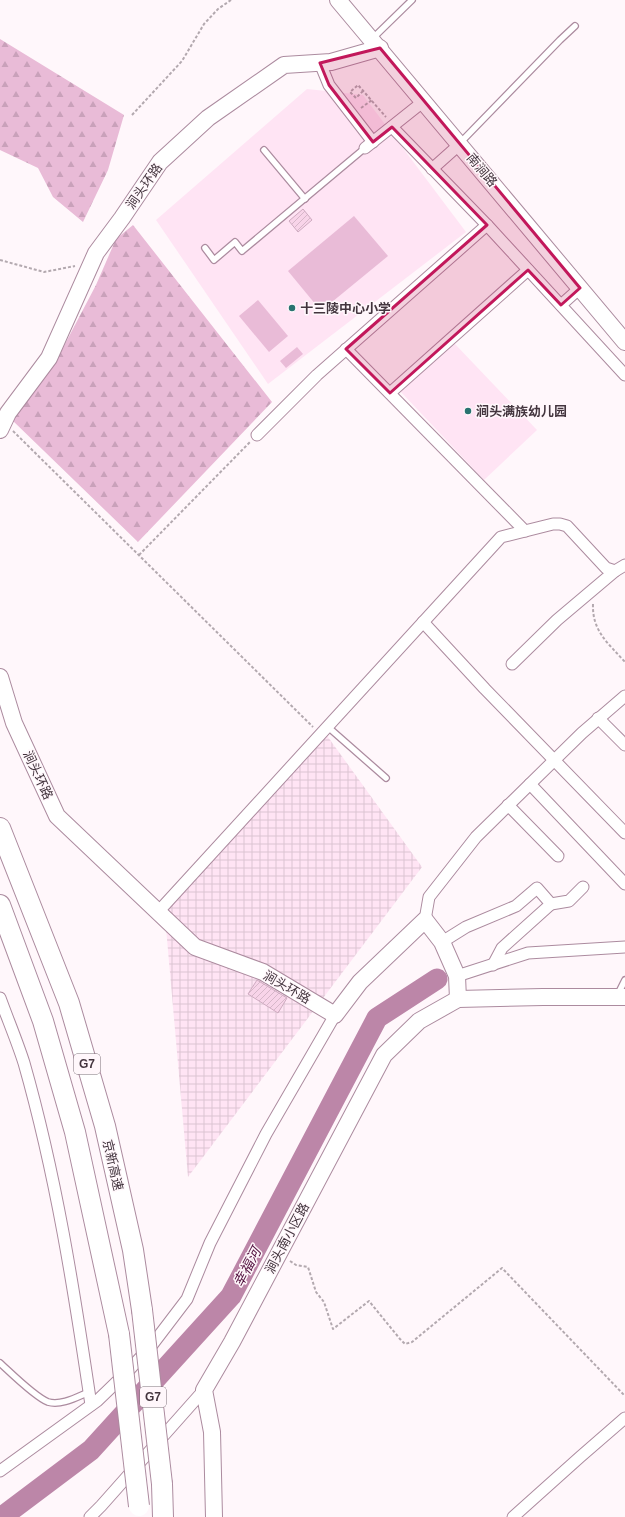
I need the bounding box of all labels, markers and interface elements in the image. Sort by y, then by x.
street label: 南涧路 [464,150,500,190]
street label: 涧头环路 [123,160,165,212]
place label: 十三陵中心小学 [300,301,391,316]
marker: 十三陵中心小学 [287,303,297,313]
place label: 涧头满族幼儿园 [476,404,567,419]
marker: 涧头满族幼儿园 [463,406,473,416]
street label: 涧头环路 [20,748,56,802]
street label: 涧头环路 [261,968,313,1006]
road number: G7 [74,1054,100,1074]
street label: 京新高速 [100,1138,126,1192]
street label: 涧头南小区路 [262,1200,312,1276]
water label: 幸福河 [230,1242,265,1289]
road number: G7 [140,1387,166,1407]

